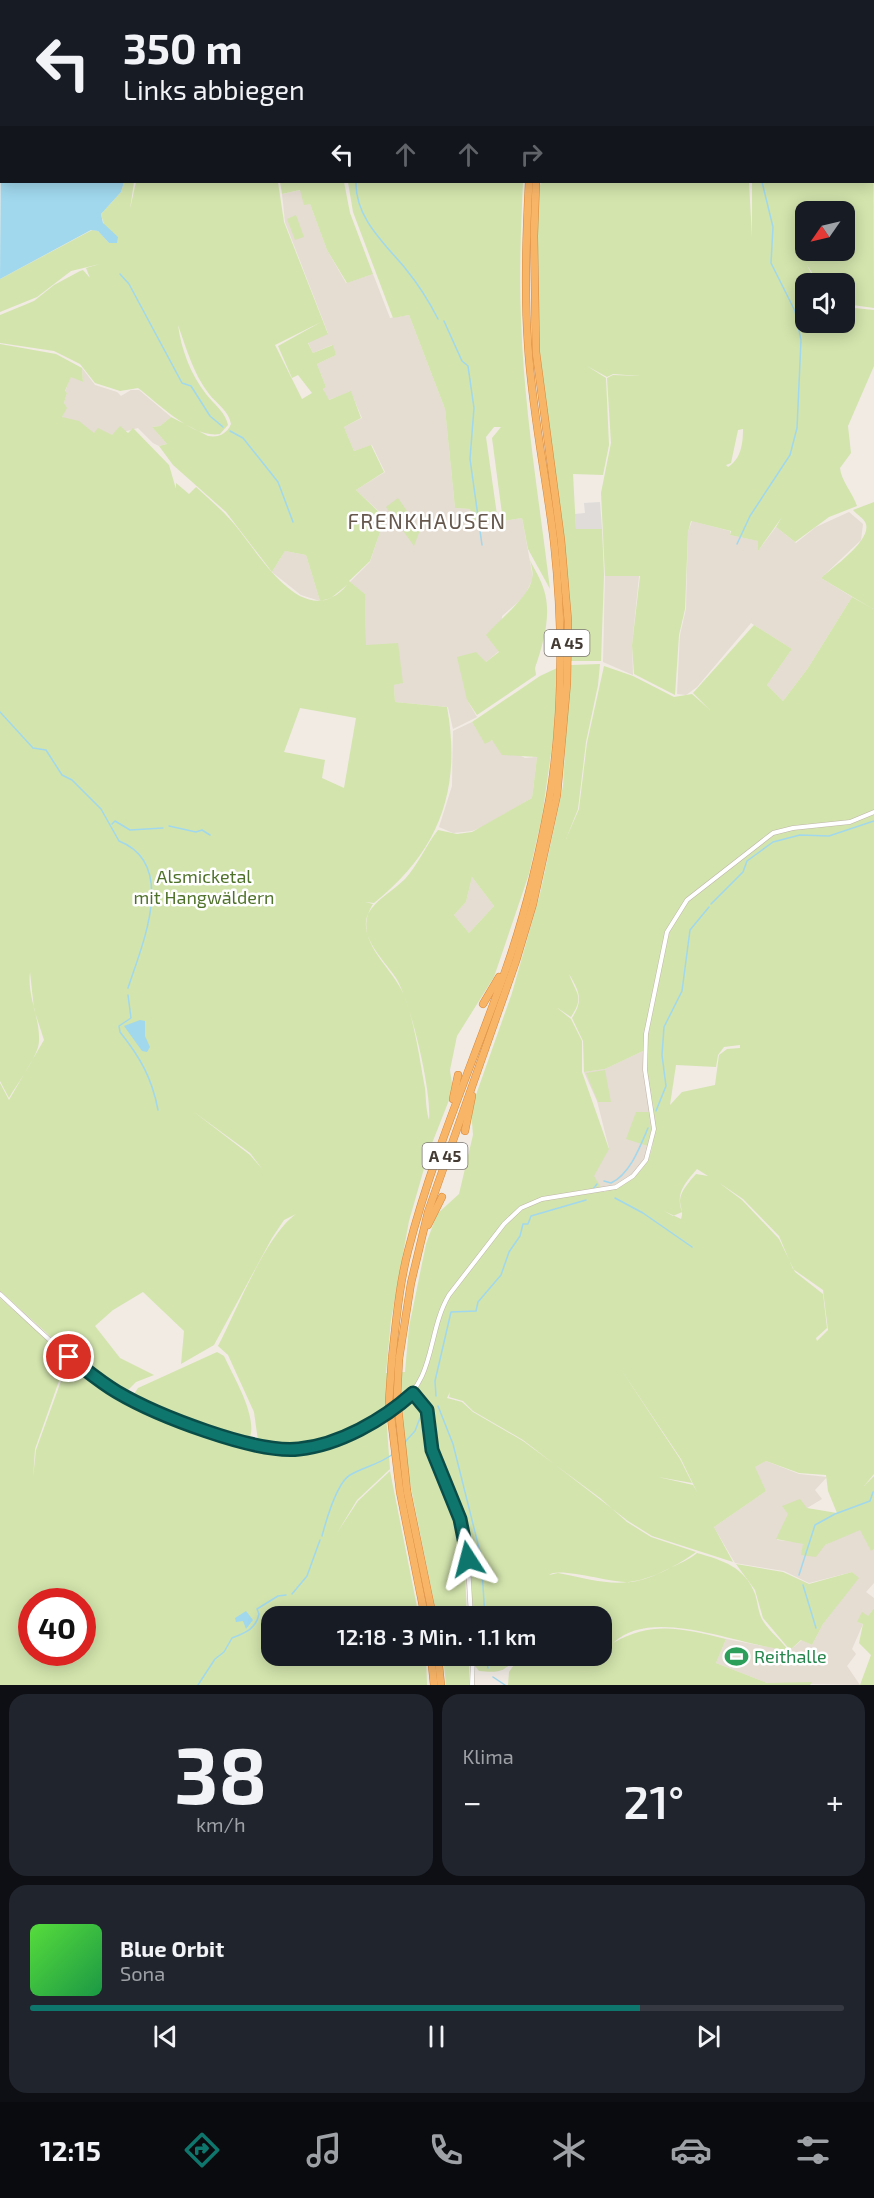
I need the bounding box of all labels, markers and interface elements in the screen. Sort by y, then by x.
text: 350 m [123,22,243,72]
icon: left [24,24,102,102]
text: Links abbiegen [123,73,305,105]
icon: left [326,138,359,171]
icon: ahead [389,138,422,171]
icon: ahead [452,138,485,171]
icon: right [515,138,548,171]
north arrow [795,201,855,261]
map controls [795,201,855,333]
button: sound [795,273,855,333]
district label: FRENKHAUSEN [347,508,507,533]
road number: A 45 [544,630,590,656]
park label: Alsmicketal mit Hangwäldern [133,865,275,908]
road number: A 45 [422,1143,468,1169]
pin [43,1331,94,1382]
icon: arrive [52,1340,85,1373]
position arrow [436,1527,500,1591]
speed limit sign: 40 [18,1588,96,1666]
text: 12:18 · 3 Min. · 1.1 km [337,1623,536,1649]
sports icon: Reithalle [723,1644,749,1670]
place label: Reithalle [754,1645,827,1667]
text: 38 [174,1726,267,1820]
text: Klima [463,1744,514,1768]
text: 21° [624,1774,684,1828]
text: − [463,1781,482,1821]
text: + [826,1781,844,1821]
text: km/h [196,1812,246,1836]
text: Blue Orbit [120,1935,224,1961]
text: Sona [120,1961,165,1985]
icon: previous [149,2020,182,2053]
icon: pause [420,2020,453,2053]
icon: next [692,2020,725,2053]
icon: directions [181,2129,223,2171]
icon: music [303,2129,345,2171]
icon: phone [425,2129,467,2171]
icon: climate [548,2129,590,2171]
icon: car [670,2129,712,2171]
icon: filters [792,2129,834,2171]
text: 12:15 [40,2134,101,2166]

